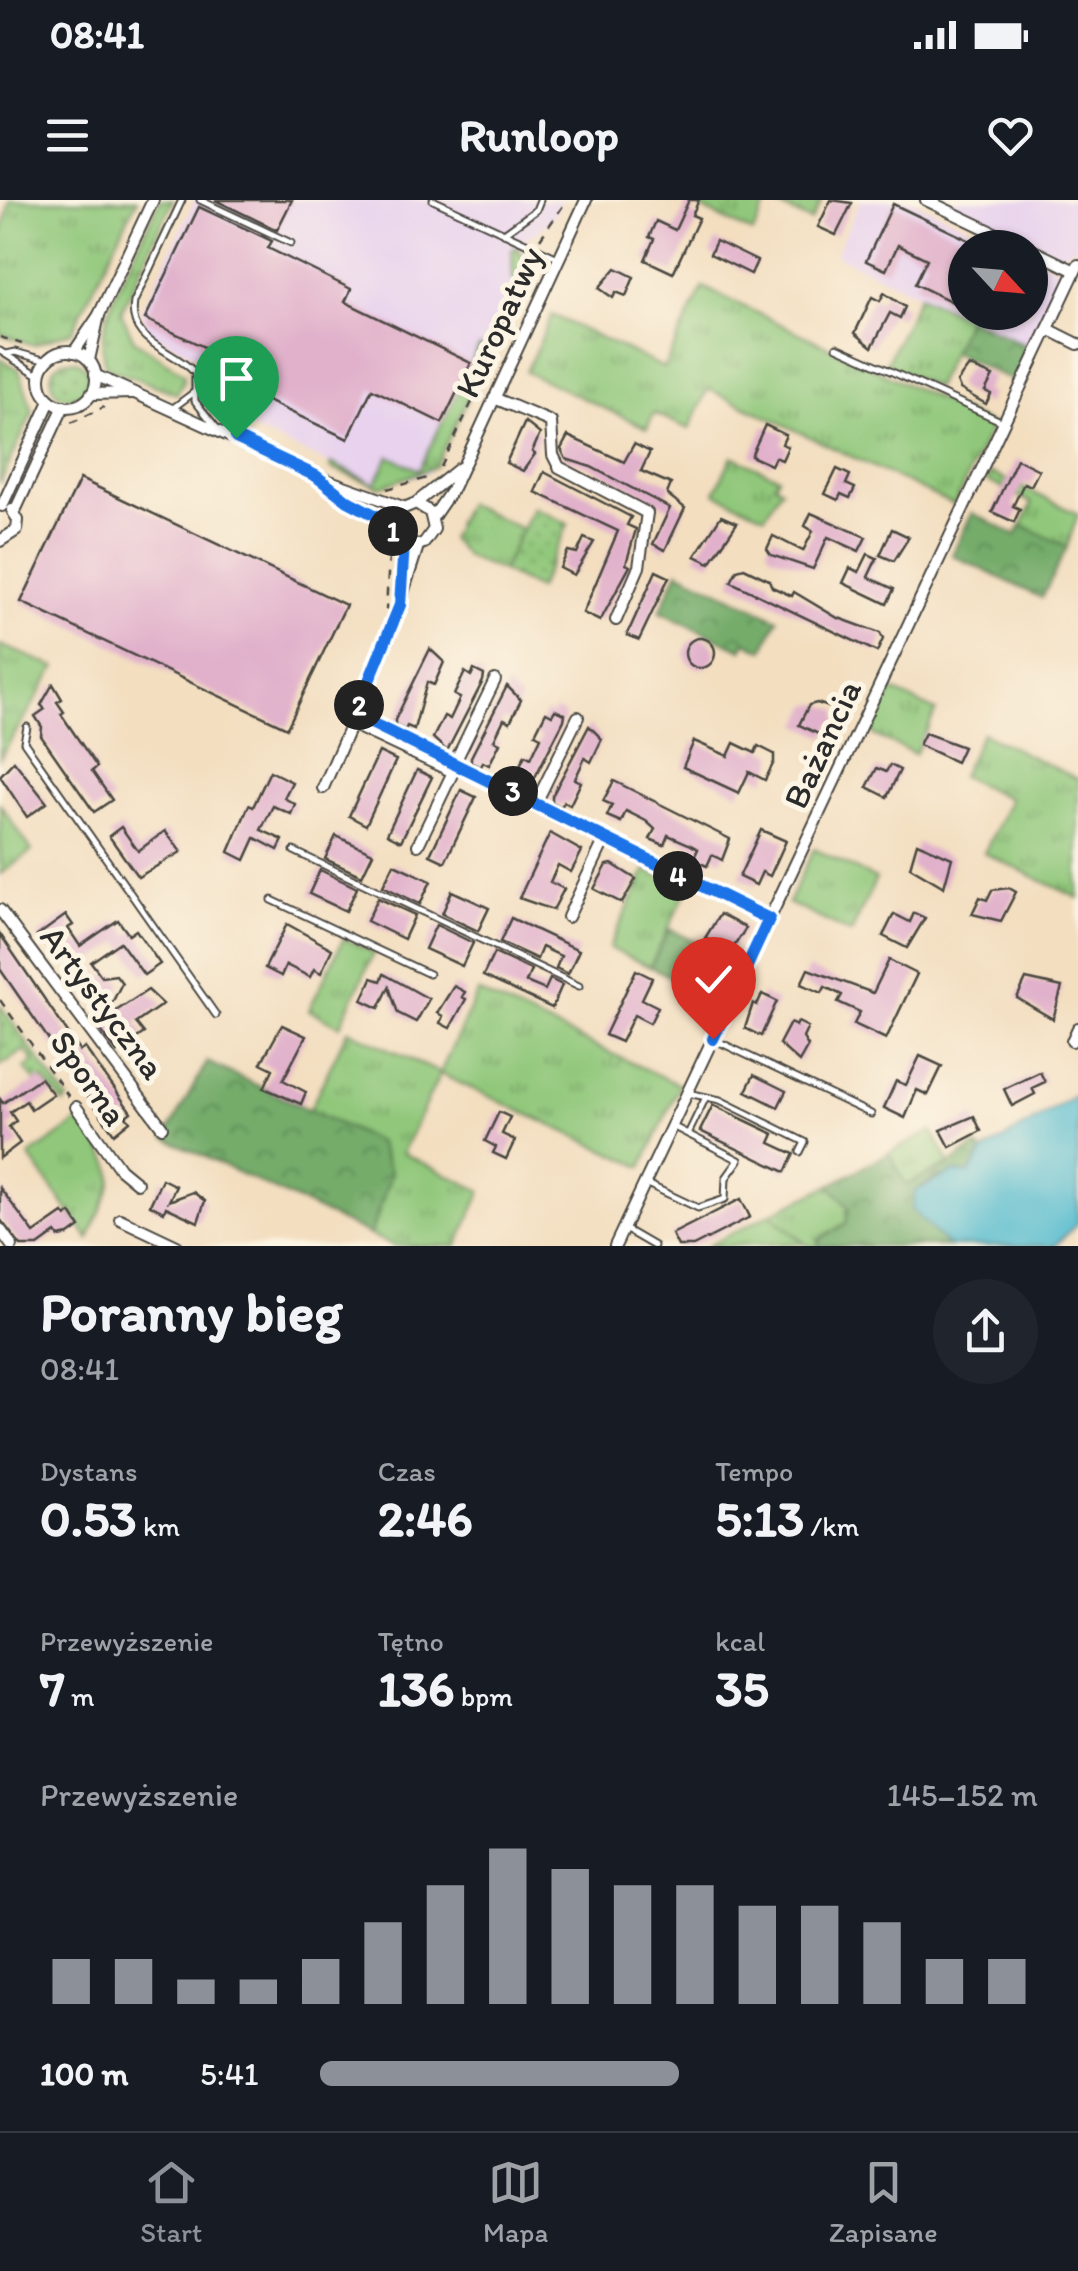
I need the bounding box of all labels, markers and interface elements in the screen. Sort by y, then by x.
text: 08:41 [50,12,144,58]
icon: menu [40,108,95,163]
text: Runloop [459,108,619,162]
icon: heart [983,108,1038,163]
north arrow [948,230,1048,330]
map controls [948,230,1048,330]
street label: Kuropatwy [446,240,552,404]
pin [194,336,279,439]
icon: arrive [209,351,264,406]
pin: 1 [368,506,418,556]
text: 1 [387,514,400,548]
street label: Bażancia [774,673,870,815]
pin: 2 [334,680,384,730]
text: 2 [352,688,366,722]
pin: 3 [488,766,538,816]
text: 3 [505,774,521,808]
pin: 4 [653,851,703,901]
text: 4 [670,859,686,893]
street label: Artystyczna [32,917,174,1087]
pin [671,937,756,1040]
icon: check [686,952,741,1007]
street label: Sporna [41,1022,137,1134]
text: Poranny bieg [40,1279,343,1345]
button: share [933,1279,1038,1384]
text: 08:41 [40,1350,119,1388]
text: Dystans [40,1454,137,1488]
text: Czas [378,1454,436,1488]
text: Tempo [715,1454,793,1488]
text: 0.53 [40,1488,137,1549]
text: 2:46 [378,1488,473,1549]
text: 5:13 [715,1488,804,1549]
text: km [137,1509,180,1543]
text: /km [804,1509,859,1543]
text: Przewyższenie [40,1624,213,1658]
text: Tętno [378,1624,444,1658]
text: kcal [715,1624,765,1658]
text: 7 [40,1658,65,1719]
text: 136 [378,1658,455,1719]
text: 35 [715,1658,769,1719]
text: m [65,1679,95,1713]
text: bpm [455,1679,513,1713]
text: Przewyższenie [40,1776,238,1814]
text: 145–152 m [887,1776,1038,1814]
text: 100 m [40,2055,128,2093]
text: 5:41 [200,2055,259,2093]
tab: Start [140,2155,202,2249]
tab: Mapa [483,2155,548,2249]
tab: Zapisane [829,2155,938,2249]

